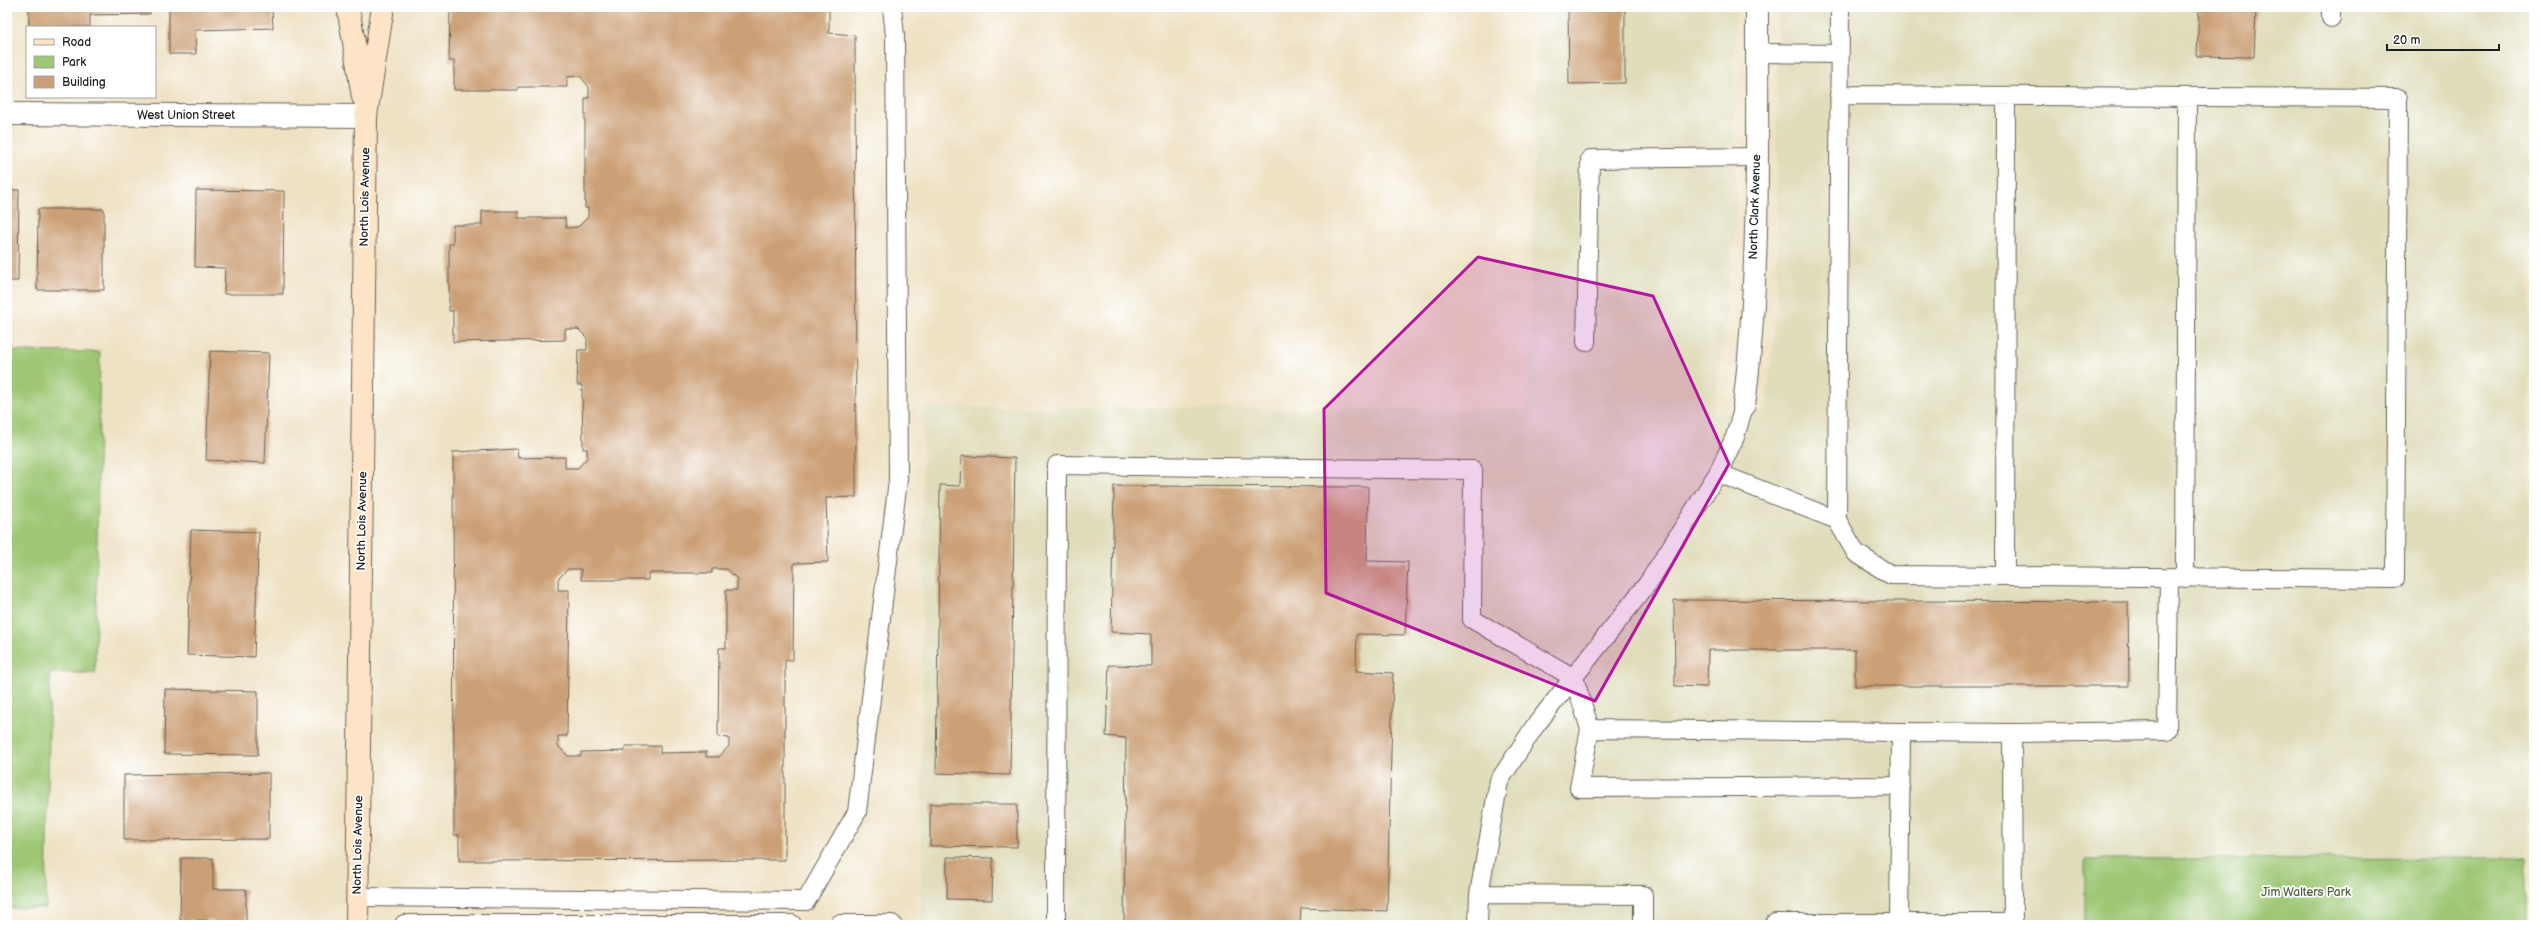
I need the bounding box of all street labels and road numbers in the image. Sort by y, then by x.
street label: West Union Street [137,108,235,123]
street label: North Lois Avenue [357,147,373,247]
street label: North Clark Avenue [1746,154,1764,260]
street label: North Lois Avenue [354,471,370,571]
street label: North Lois Avenue [350,795,366,895]

